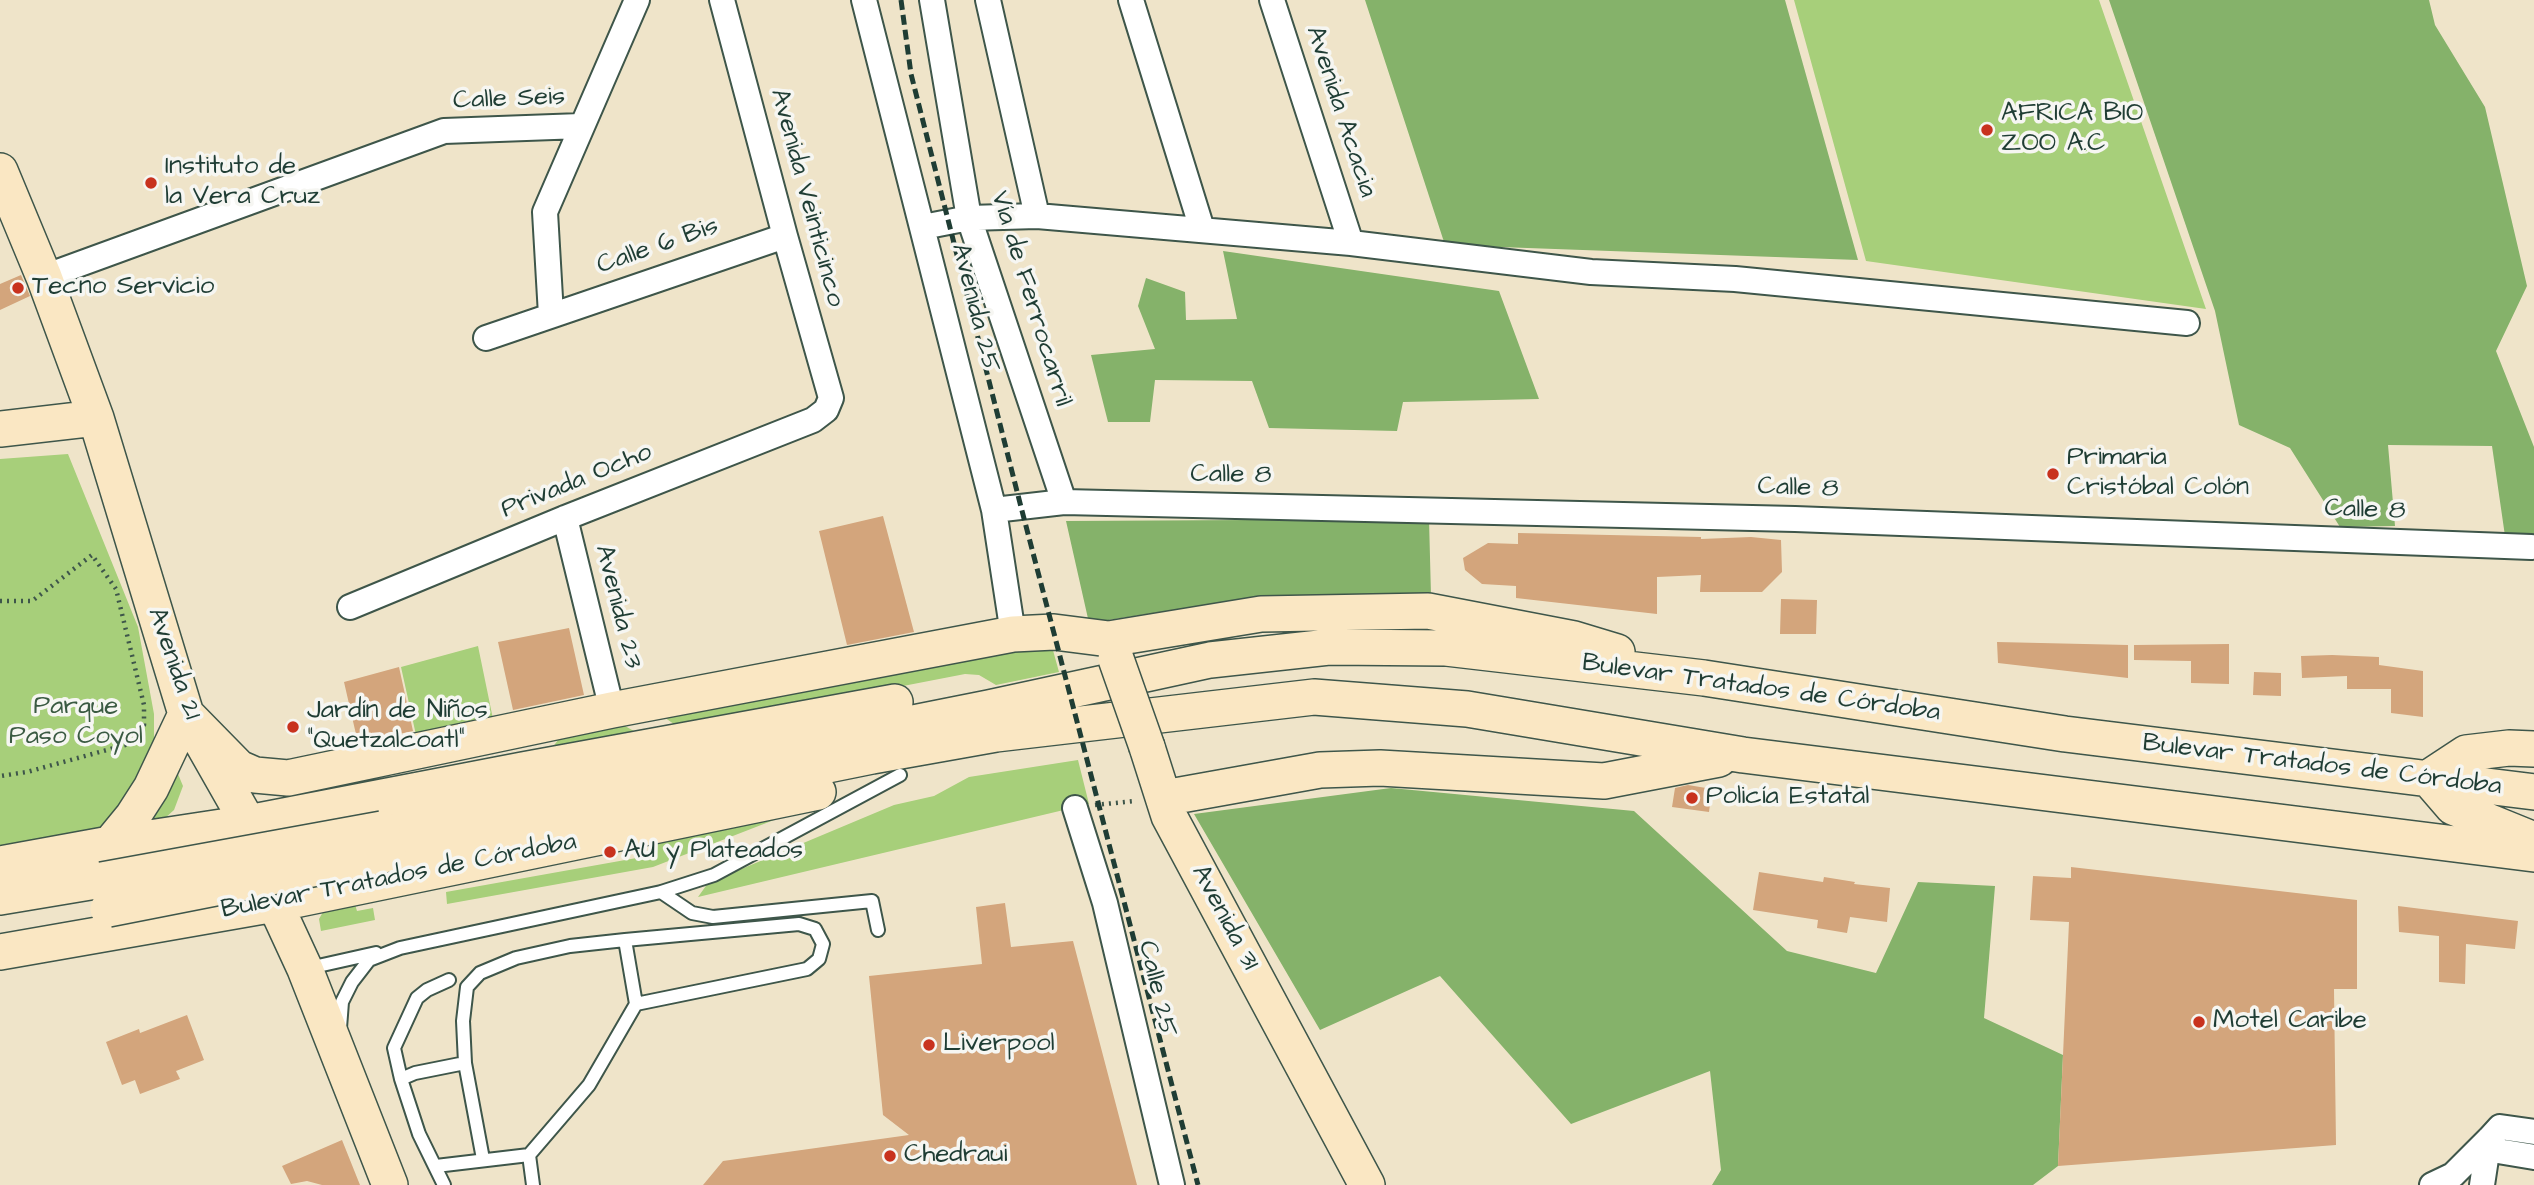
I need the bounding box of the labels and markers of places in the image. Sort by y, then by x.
place label: AFRICA BIO ZOO A.C [2001,99,2143,160]
marker: AFRICA BIO ZOO A.C [1979,122,1995,138]
place label: Instituto de la Vera Cruz [165,152,320,214]
marker: Instituto de la Vera Cruz [143,175,159,191]
place label: Tecno Servicio [32,272,214,304]
marker: Tecno Servicio [10,280,26,296]
place label: Primaria Cristóbal Colón [2067,443,2249,504]
marker: Primaria Cristóbal Colón [2045,466,2061,482]
place label: Jardín de Niños "Quetzalcoatl" [307,696,488,758]
marker: Jardín de Niños "Quetzalcoatl" [285,719,301,735]
place label: Policía Estatal [1706,782,1869,814]
marker: Policía Estatal [1684,790,1700,806]
place label: AU y Plateados [624,836,803,868]
marker: AU y Plateados [602,844,618,860]
place label: Motel Caribe [2213,1006,2367,1038]
marker: Motel Caribe [2191,1014,2207,1030]
place label: Liverpool [943,1029,1055,1061]
marker: Liverpool [921,1037,937,1053]
place label: Chedraui [904,1140,1007,1172]
marker: Chedraui [882,1148,898,1164]

